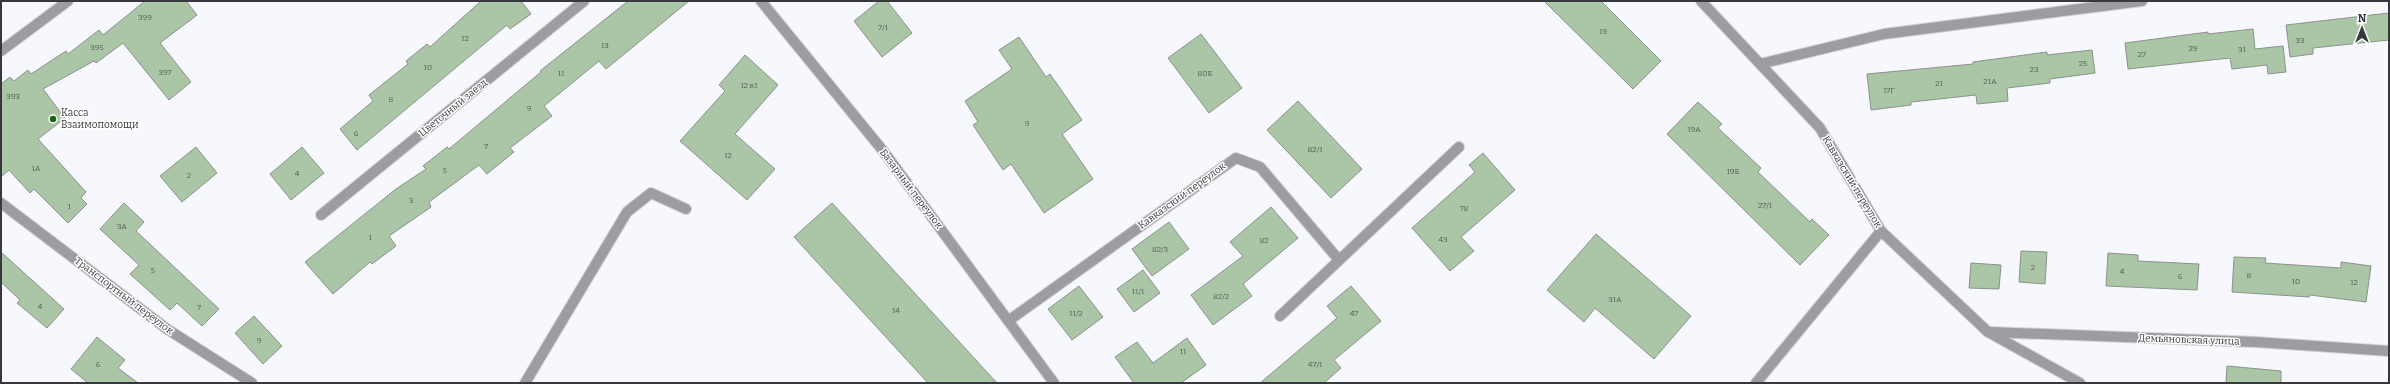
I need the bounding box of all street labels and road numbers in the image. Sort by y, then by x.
street label: Цветочный заезд [416,77,490,139]
street label: Кавказский переулок [1820,134,1884,230]
street label: Базарный переулок [877,147,945,231]
street label: Кавказский переулок [1136,160,1228,232]
street label: Транспортный переулок [72,255,176,337]
street label: Демьяновская улица [2138,332,2240,348]

